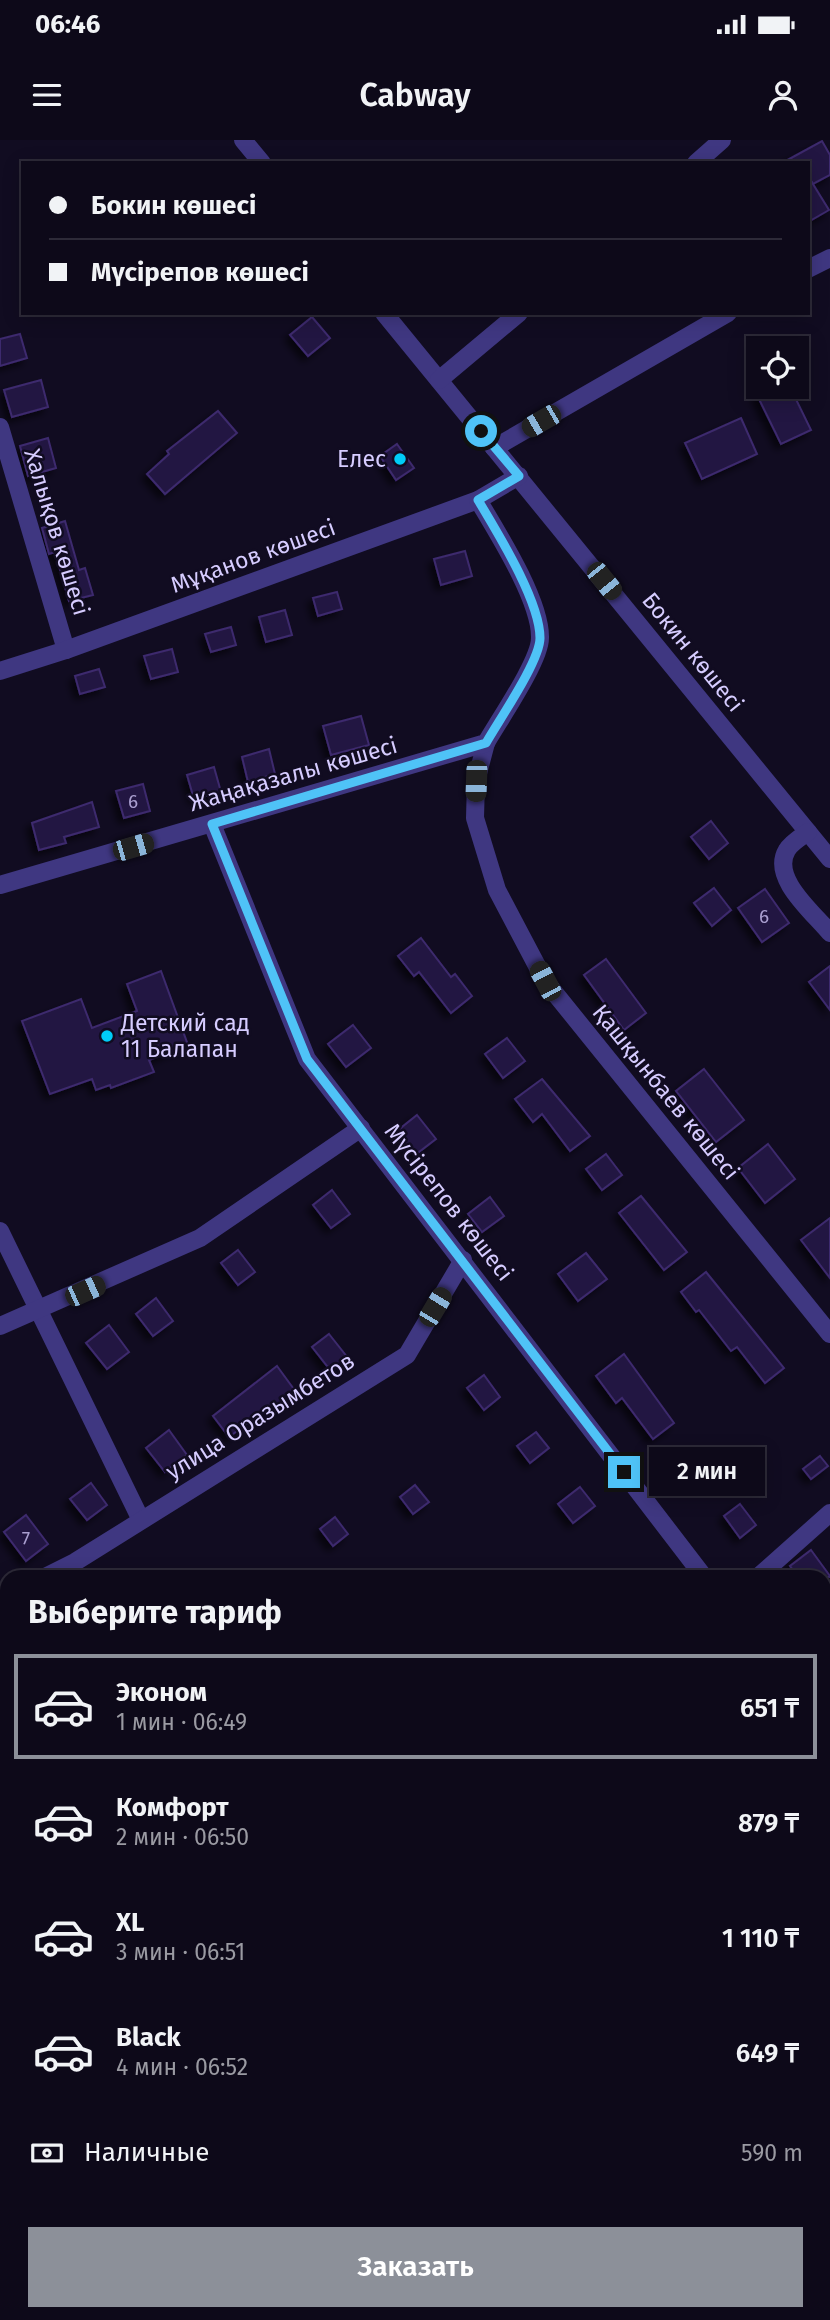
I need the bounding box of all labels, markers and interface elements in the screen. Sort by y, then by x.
text: 06:46 [35,9,100,40]
icon: menu [28,76,66,114]
text: Cabway [359,76,471,114]
icon: person [764,76,802,114]
text: Бокин көшесі [91,190,256,221]
text: Мүсірепов көшесі [91,257,309,288]
map controls [746,336,809,399]
button: locate [746,336,809,399]
car [518,401,565,441]
route start [465,415,497,447]
street label: Халықов көшесі [18,445,96,619]
place label: Елес [337,445,386,473]
marker: Елес [392,451,408,467]
street label: Мұқанов көшесі [167,513,339,599]
car [583,558,626,604]
street label: Бокин көшесі [636,587,750,717]
street label: Жаңақазалы көшесі [186,731,400,817]
car [465,760,488,802]
house number: 6 [128,790,138,813]
car [110,831,157,863]
house number: 6 [759,905,769,928]
car [526,958,565,1004]
street label: Қашқынбаев көшесі [587,999,745,1185]
place label: Детский сад 11 Балапан [120,1009,250,1063]
marker: Детский сад 11 Балапан [99,1028,115,1044]
street label: Мүсірепов көшесі [379,1118,519,1286]
car [62,1273,109,1309]
car [416,1284,455,1330]
street label: улица Оразымбетов [160,1347,360,1485]
callout: 2 мин [648,1448,764,1496]
route end [608,1456,640,1488]
text: 2 мин [677,1457,737,1485]
house number: 7 [22,1527,30,1550]
text: Выберите тариф [28,1593,282,1631]
icon: car [32,1675,95,1738]
text: Эконом [116,1677,207,1708]
text: 651 ₸ [740,1693,799,1724]
text: 1 мин · 06:49 [116,1708,247,1736]
icon: car [32,1790,95,1853]
text: Комфорт [116,1792,229,1823]
text: 879 ₸ [738,1808,799,1839]
text: 2 мин · 06:50 [116,1823,249,1851]
icon: car [32,1905,95,1968]
text: XL [116,1907,144,1938]
text: 1 110 ₸ [722,1923,799,1954]
text: 3 мин · 06:51 [116,1938,245,1966]
icon: car [32,2020,95,2083]
text: Black [116,2022,181,2053]
text: 649 ₸ [736,2038,799,2069]
text: 4 мин · 06:52 [116,2053,248,2081]
icon: cash [28,2134,66,2172]
text: Наличные [84,2137,209,2168]
text: 590 m [741,2139,803,2167]
button: Заказать [28,2227,803,2307]

